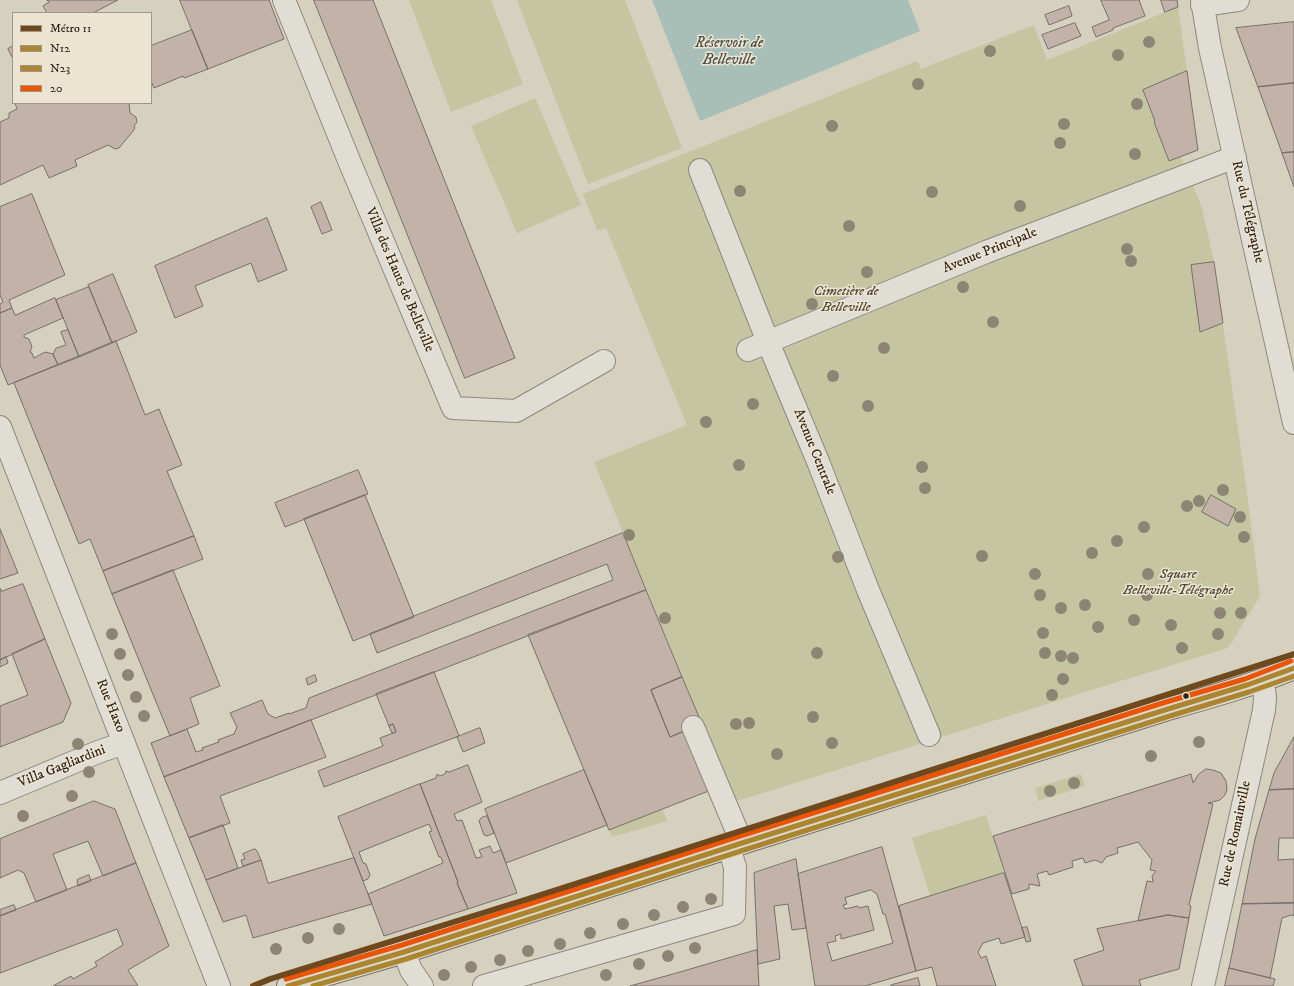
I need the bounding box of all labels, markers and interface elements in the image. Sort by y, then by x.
legend [12,12,152,104]
text: Métro 11 [50,21,91,36]
water label: Réservoir de Belleville [695,35,763,70]
text: N12 [50,41,70,56]
text: N23 [50,61,70,76]
text: 20 [50,81,62,96]
street label: Rue du Télégraphe [1227,159,1267,265]
street label: Villa des Hauts de Belleville [361,205,437,355]
street label: Avenue Principale [940,224,1040,278]
park label: Cimetière de Belleville [813,284,879,316]
street label: Avenue Centrale [789,407,839,497]
park label: Square Belleville-Télégraphe [1123,567,1233,600]
street label: Rue Haxo [92,677,128,735]
unlabelled marker [1181,691,1191,701]
street label: Villa Gagliardini [16,742,108,792]
street label: Rue de Romainville [1217,779,1255,889]

